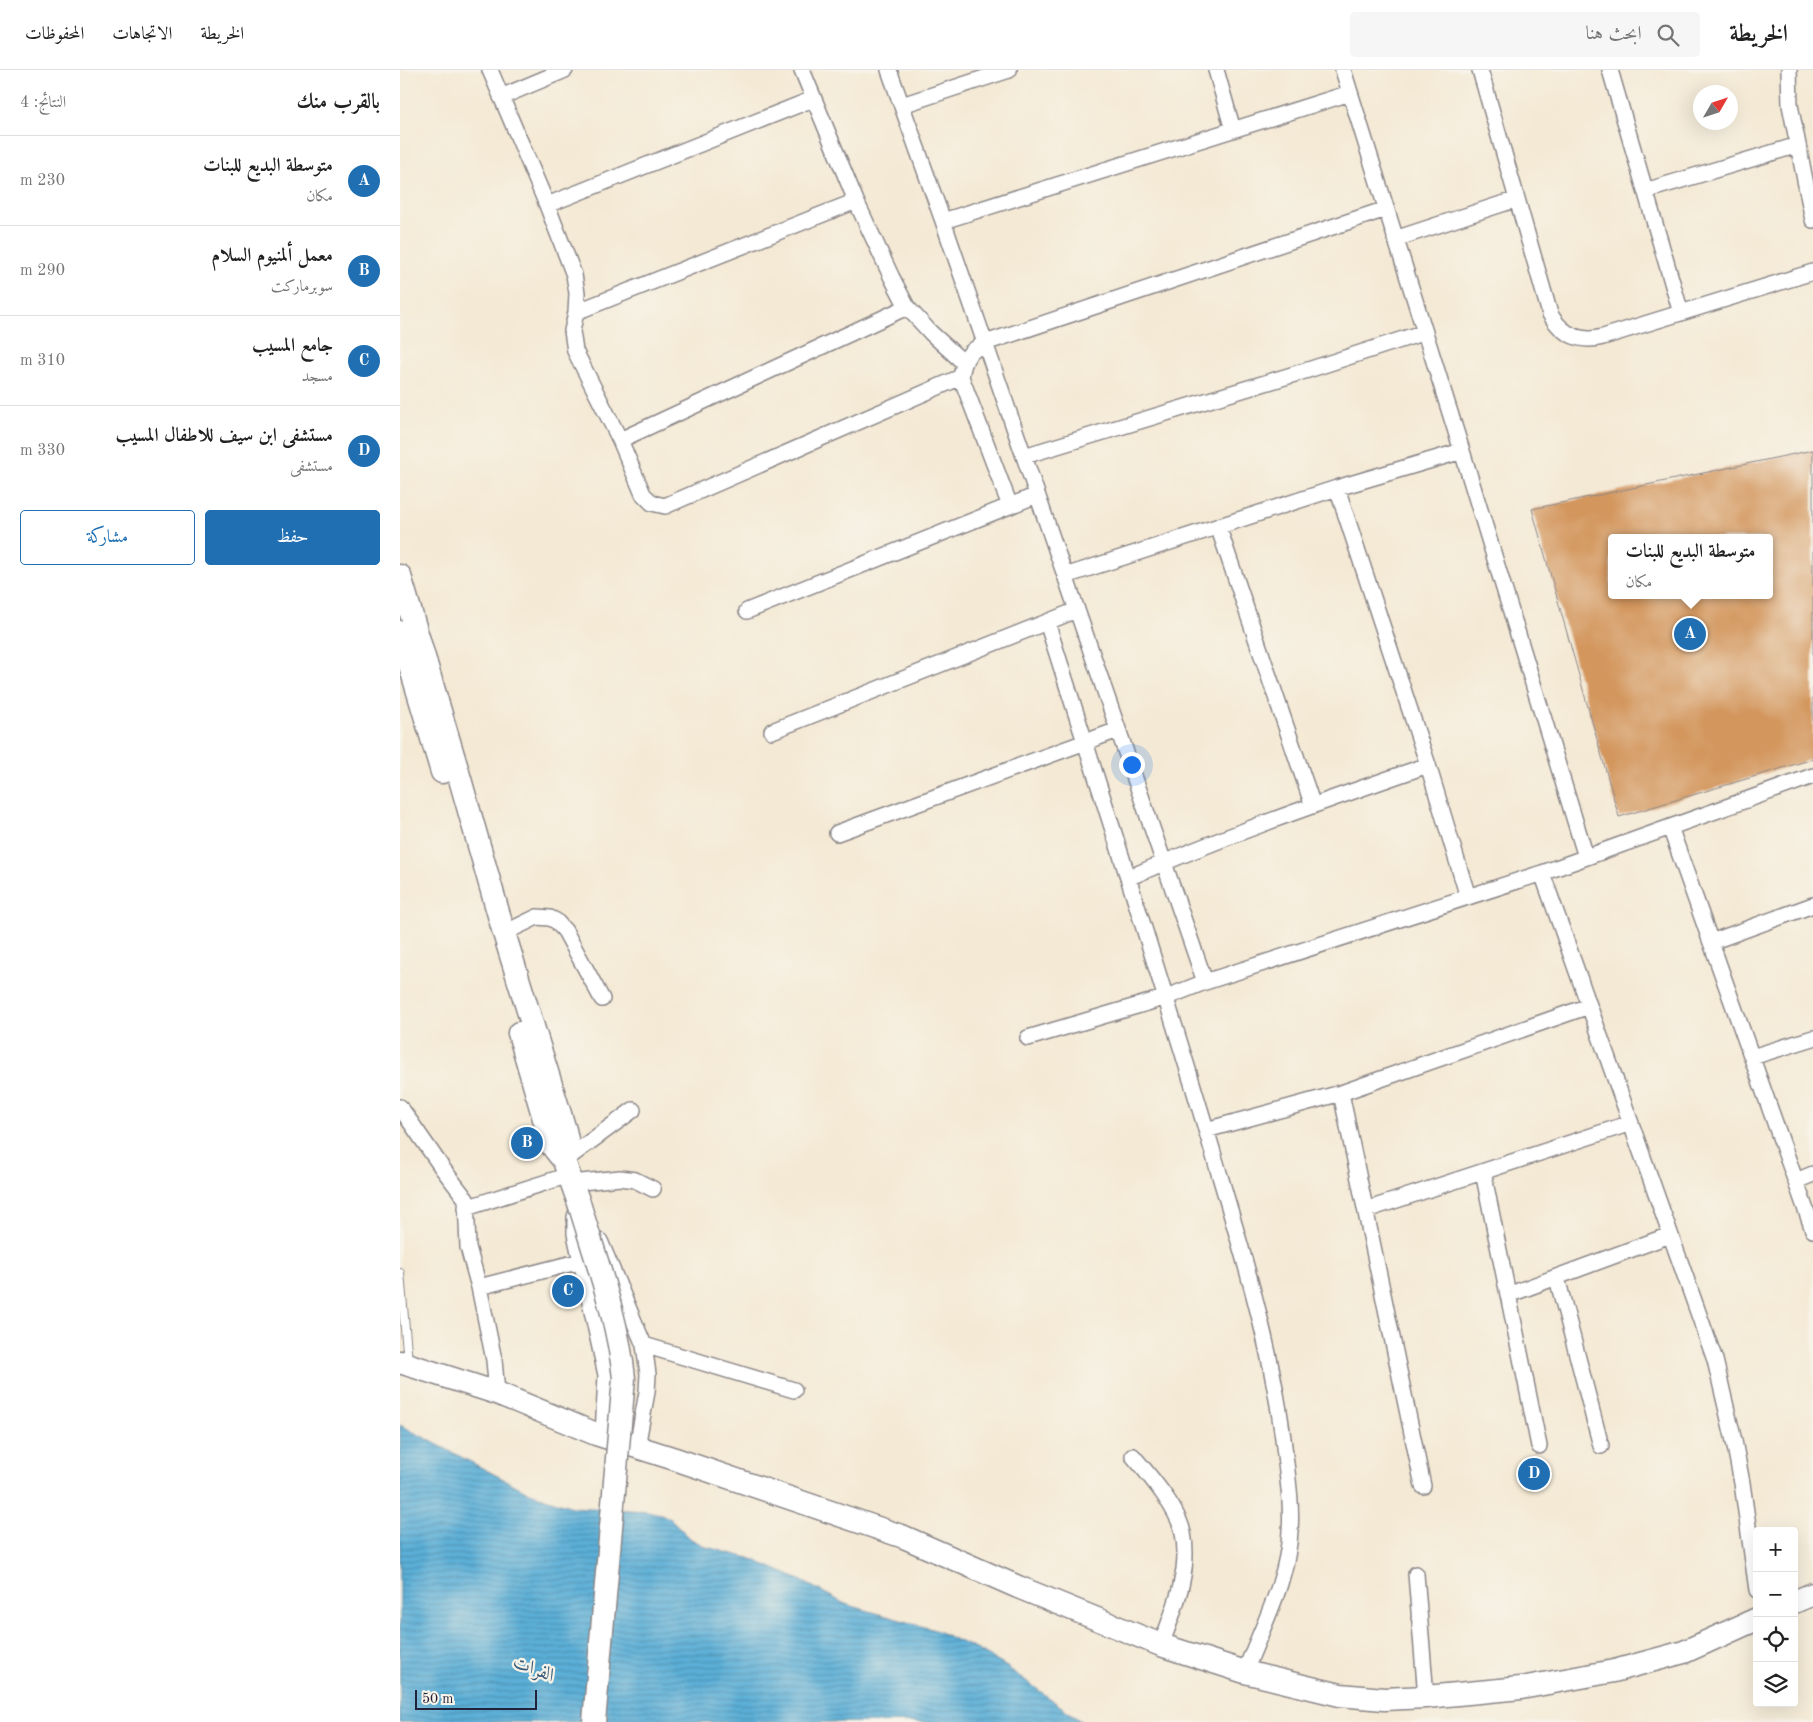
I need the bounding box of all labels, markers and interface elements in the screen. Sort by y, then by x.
search box [1350,12,1700,57]
icon: search [1654,21,1682,49]
text: الخريطة [1730,23,1788,47]
text: المحفوظات [25,25,84,43]
text: الاتجاهات [112,25,172,43]
text: الخريطة [200,25,244,43]
text: ابحث هنا [1586,25,1642,44]
north arrow [1693,85,1738,130]
text: بالقرب منك [297,92,380,113]
text: النتائج: 4 [20,95,66,111]
text: متوسطة البديع للبنات [203,157,333,176]
text: 230 m [20,173,65,189]
text: A [358,173,370,189]
text: مكان [306,189,333,205]
text: معمل ألمنيوم السلام [211,247,333,266]
text: 290 m [20,263,65,279]
text: B [358,263,370,279]
text: سوبرماركت [271,279,333,295]
text: جامع المسيب [252,337,333,356]
text: 310 m [20,353,65,369]
text: C [359,353,369,369]
text: مسجد [302,369,333,385]
text: مستشفى ابن سيف للاطفال المسيب [116,427,333,446]
text: 330 m [20,443,65,459]
text: D [358,443,370,459]
text: مستشفى [290,459,333,475]
button: مشاركة [20,510,195,565]
button: حفظ [205,510,380,565]
popup [1608,534,1773,599]
text: متوسطة البديع للبنات [1625,543,1756,562]
text: مكان [1625,575,1652,591]
pin: A [1674,615,1706,653]
your location [1119,752,1145,778]
pin: B [511,1124,543,1162]
pin: C [552,1272,584,1310]
pin: D [1518,1455,1550,1493]
map controls [1753,1527,1798,1707]
button: + [1753,1527,1798,1572]
button: − [1753,1572,1798,1617]
button: locate [1753,1617,1798,1662]
water label: الفرات [510,1653,557,1687]
button: layers [1753,1662,1798,1707]
scale bar [415,1687,538,1710]
text: 50 m [422,1692,453,1706]

